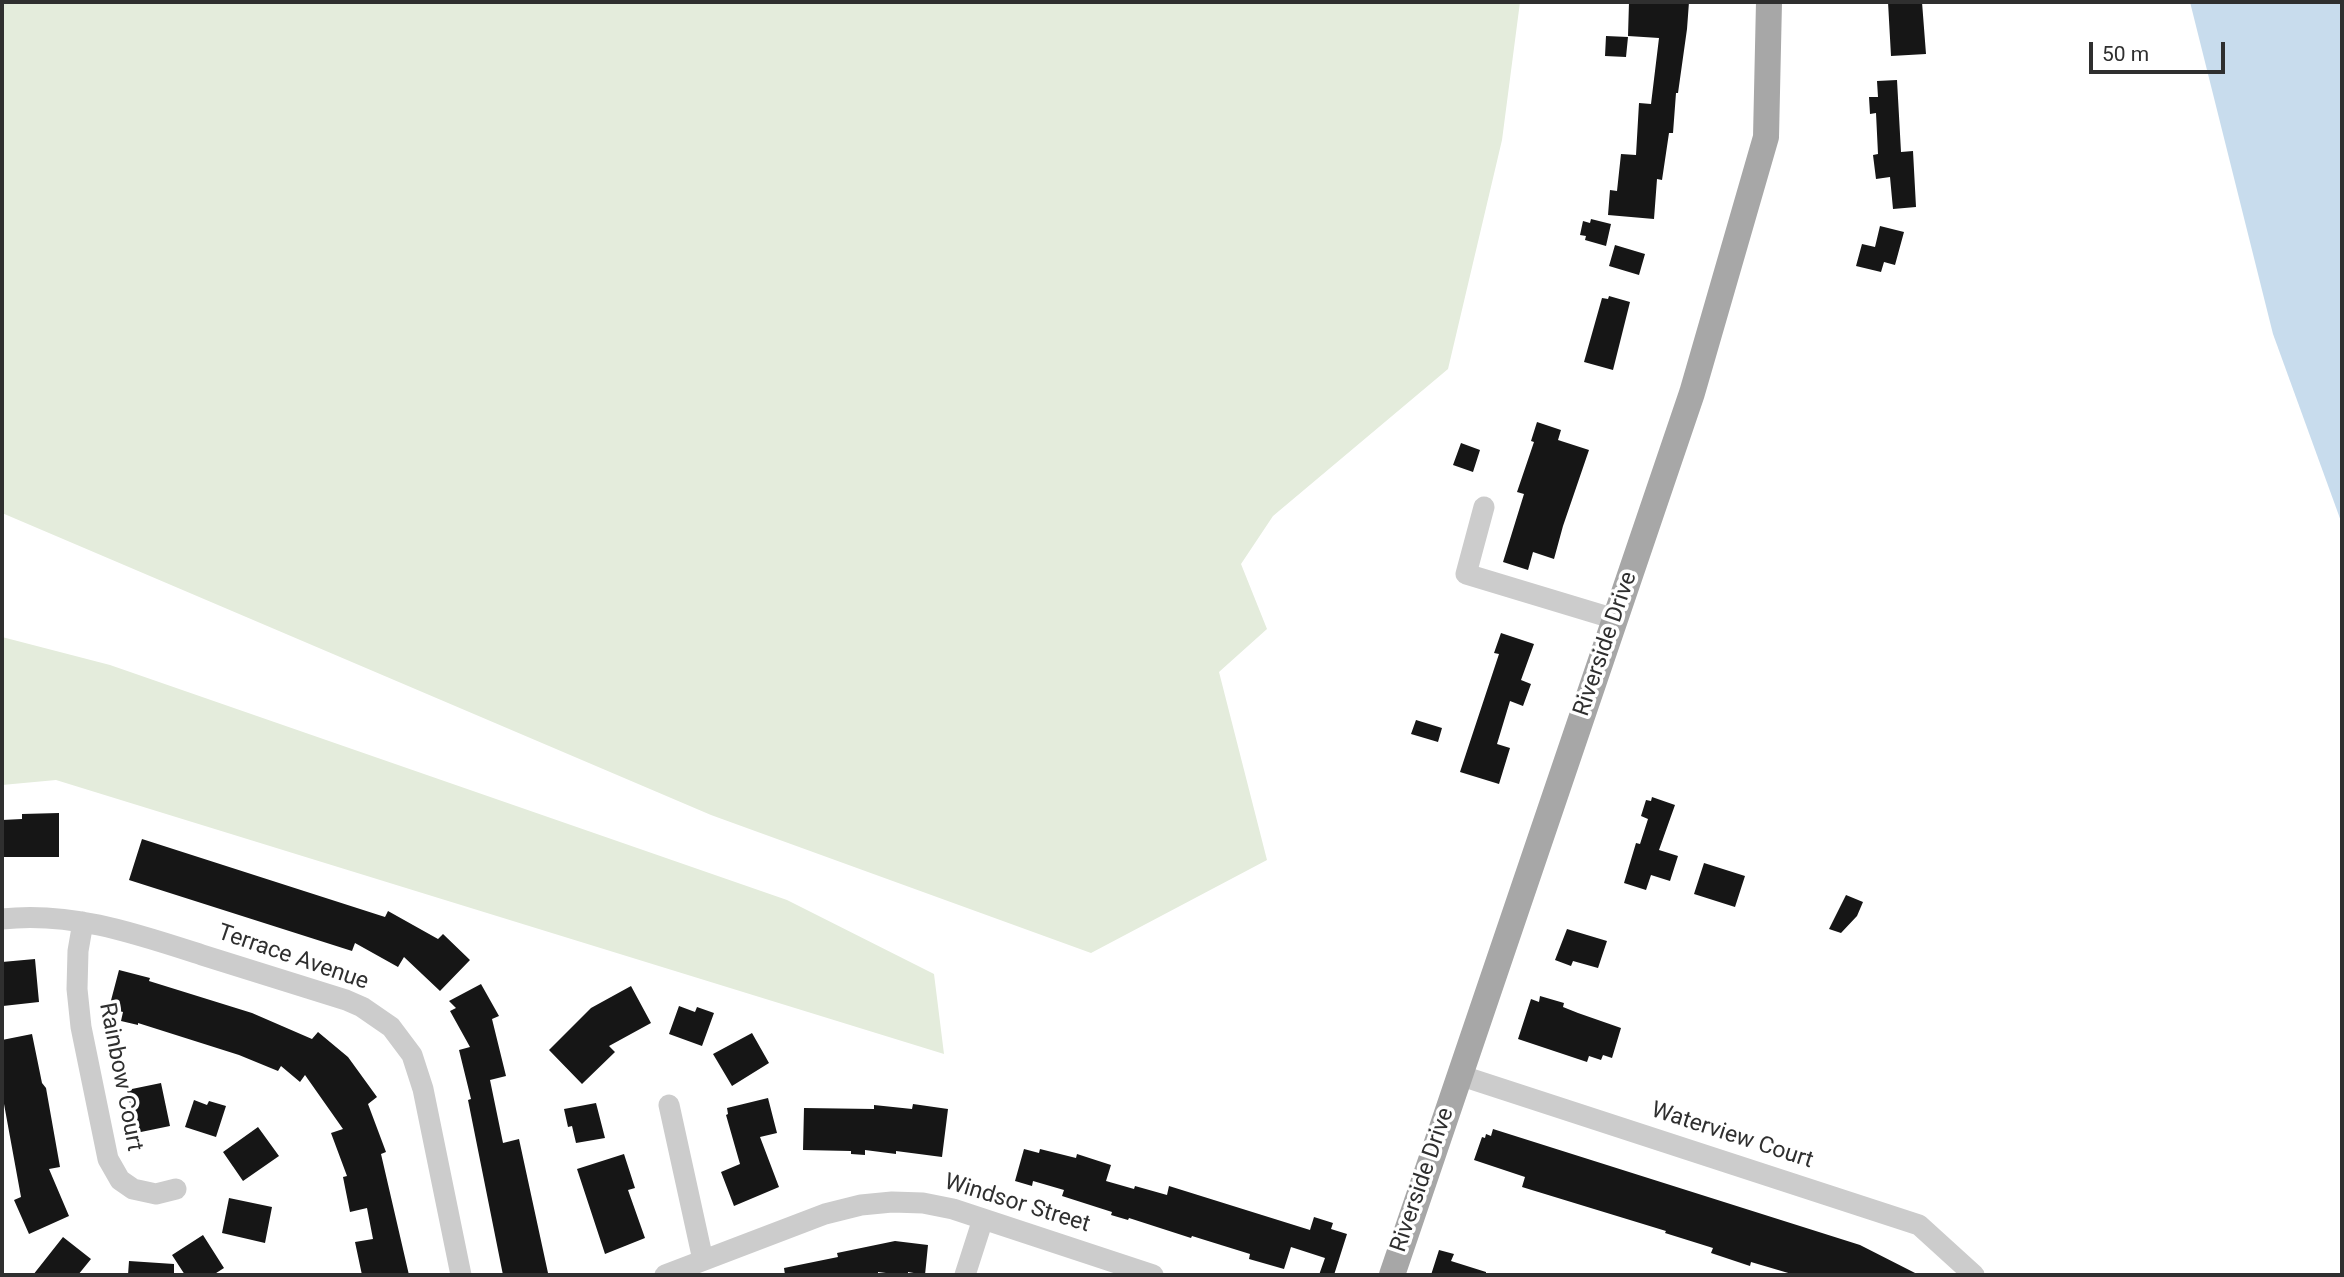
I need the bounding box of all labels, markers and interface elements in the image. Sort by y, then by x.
scale bar [2092,28,2228,72]
text: 50 m [2102,42,2149,66]
street label: Riverside Drive [1568,568,1644,720]
street label: Terrace Avenue [214,919,372,997]
street label: Rainbow Court [92,1000,148,1154]
street label: Waterview Court [1647,1097,1817,1175]
street label: Riverside Drive [1385,1104,1461,1256]
street label: Windsor Street [941,1169,1093,1239]

